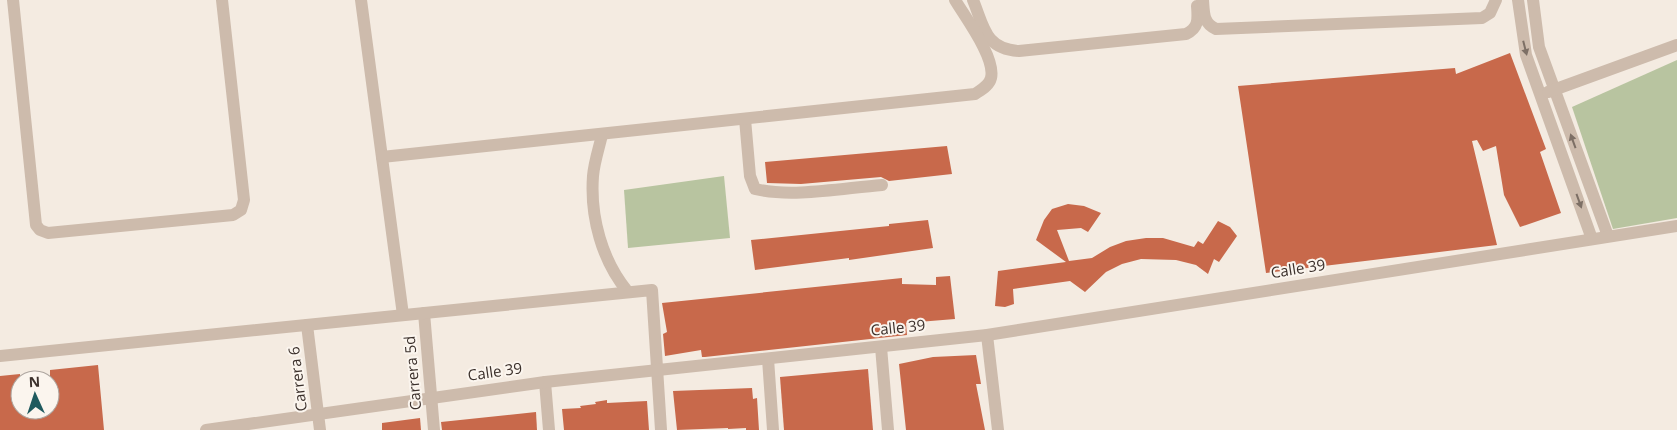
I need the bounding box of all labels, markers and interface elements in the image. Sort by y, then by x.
one-way arrow [1521,41,1529,56]
one-way arrow [1569,133,1577,148]
one-way arrow [1575,194,1583,209]
street label: Calle 39 [1269,254,1326,282]
street label: Calle 39 [870,314,926,340]
street label: Carrera 5d [399,335,425,411]
street label: Carrera 6 [283,345,311,413]
street label: Calle 39 [466,357,523,385]
north arrow [10,370,60,420]
text: N [28,372,40,391]

